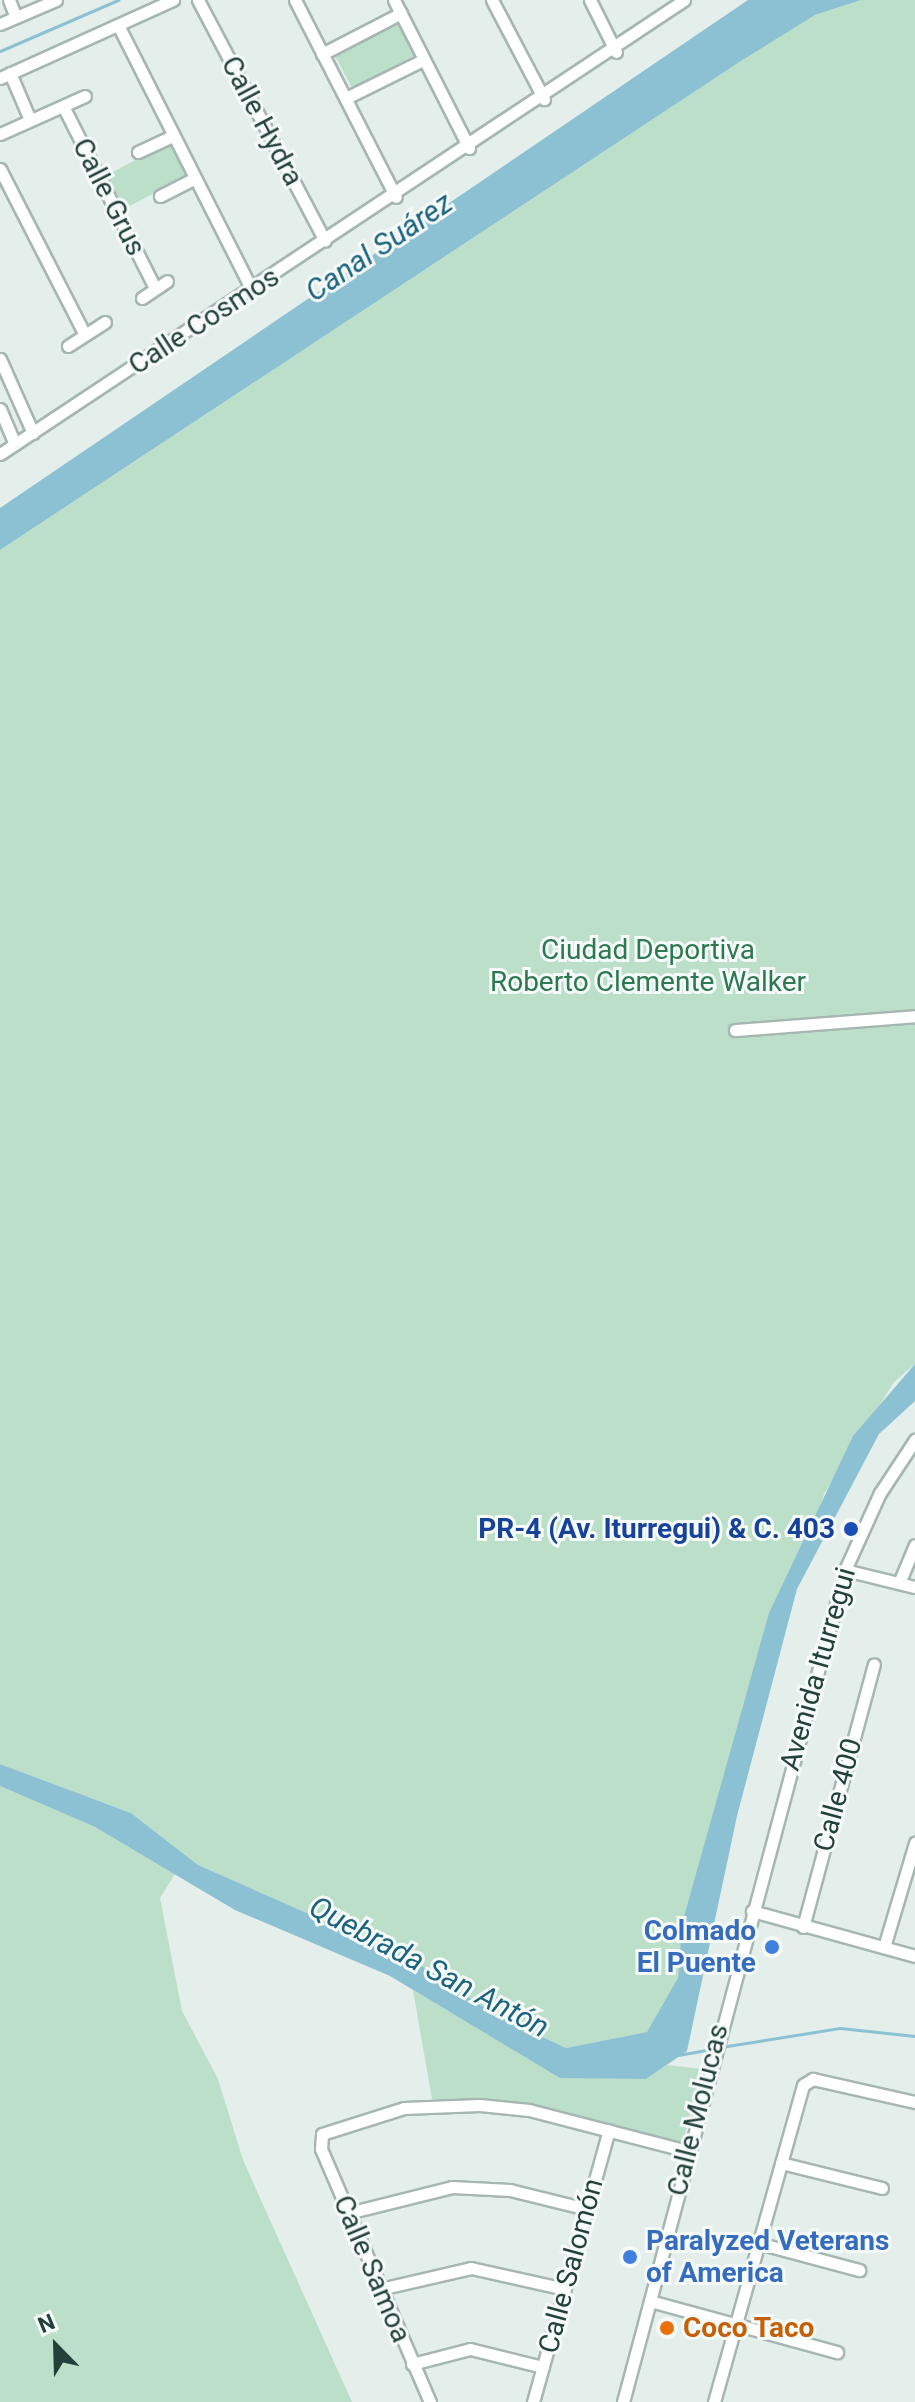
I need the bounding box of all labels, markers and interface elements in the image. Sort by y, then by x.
street label: Calle Hydra [214,50,310,192]
street label: Calle Grus [65,133,153,261]
water label: Canal Suárez [299,185,459,309]
street label: Calle Cosmos [123,260,285,382]
park label: Ciudad Deportiva Roberto Clemente Walker [490,933,806,999]
place label: PR-4 (Av. Iturregui) & C. 403 [478,1512,835,1546]
marker: PR-4 (Av. Iturregui) & C. 403 [842,1520,860,1538]
street label: Avenida Iturregui [773,1564,863,1774]
street label: Calle 400 [807,1735,869,1855]
water label: Quebrada San Antón [303,1889,555,2045]
place label: Colmado El Puente [637,1914,756,1980]
marker: Colmado El Puente [763,1938,781,1956]
street label: Calle Molucas [660,2021,736,2199]
street label: Calle Salomón [532,2175,610,2357]
street label: Calle Samoa [326,2190,418,2348]
place label: Paralyzed Veterans of America [646,2224,889,2290]
marker: Paralyzed Veterans of America [621,2248,639,2266]
north arrow [16,2306,96,2386]
text: N [34,2309,58,2338]
place label: Coco Taco [683,2311,815,2345]
marker: Coco Taco [658,2319,676,2337]

